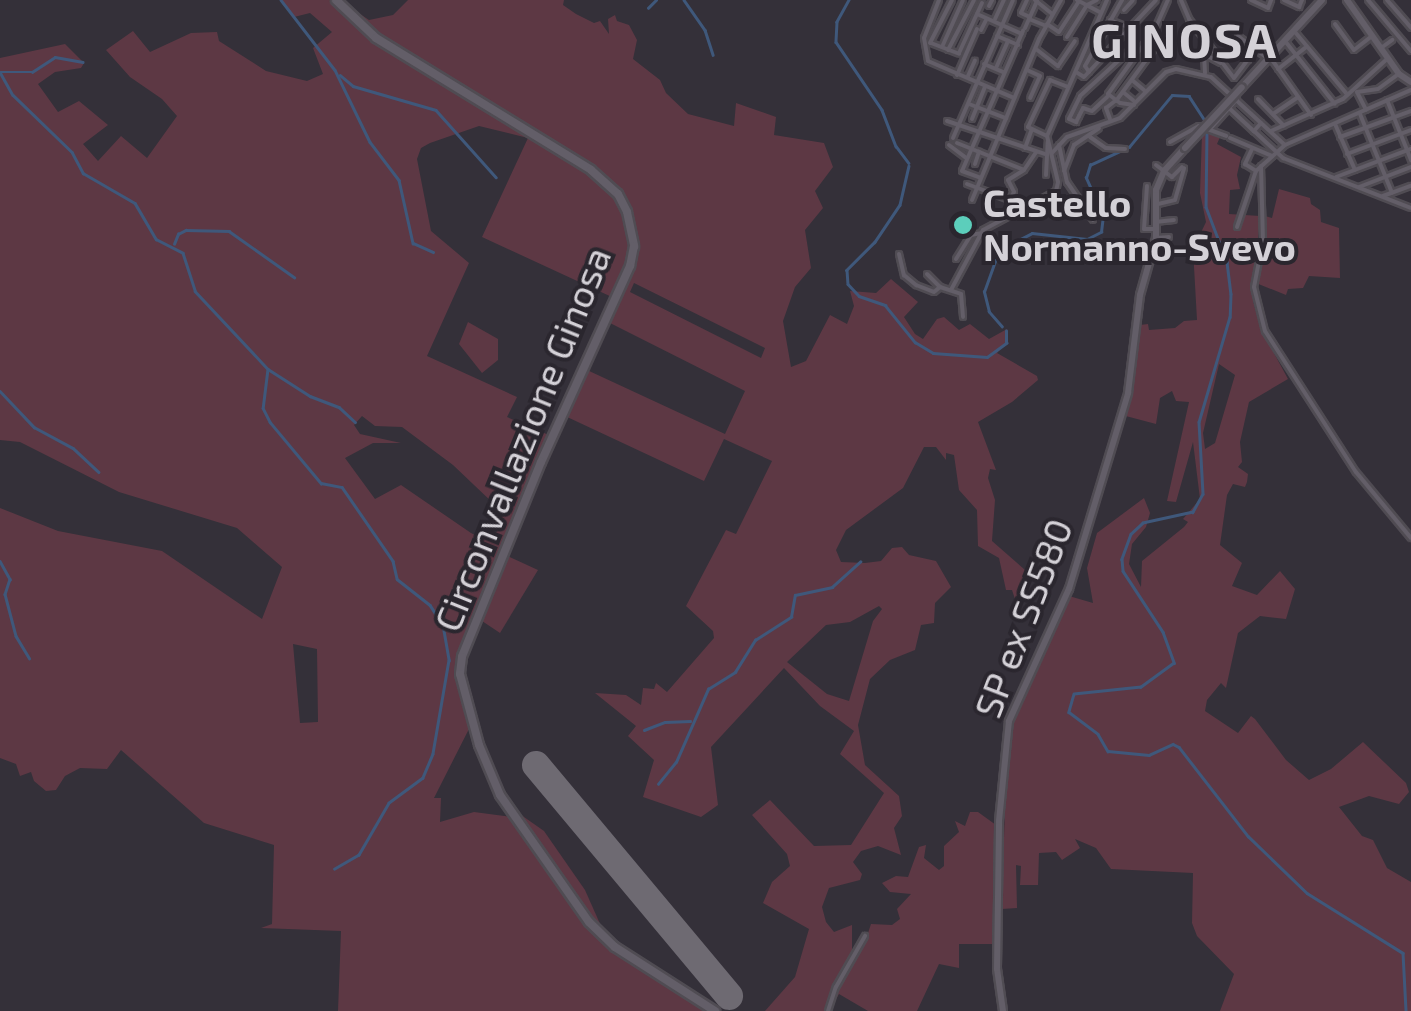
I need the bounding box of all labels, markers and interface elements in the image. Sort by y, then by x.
district label: GINOSA [1091,11,1279,69]
place label: Castello Normanno-Svevo [983,180,1296,270]
marker: Castello Normanno-Svevo [952,214,974,236]
street label: Circonvallazione Ginosa [424,240,620,638]
street label: SP ex SS580 [964,512,1082,724]

